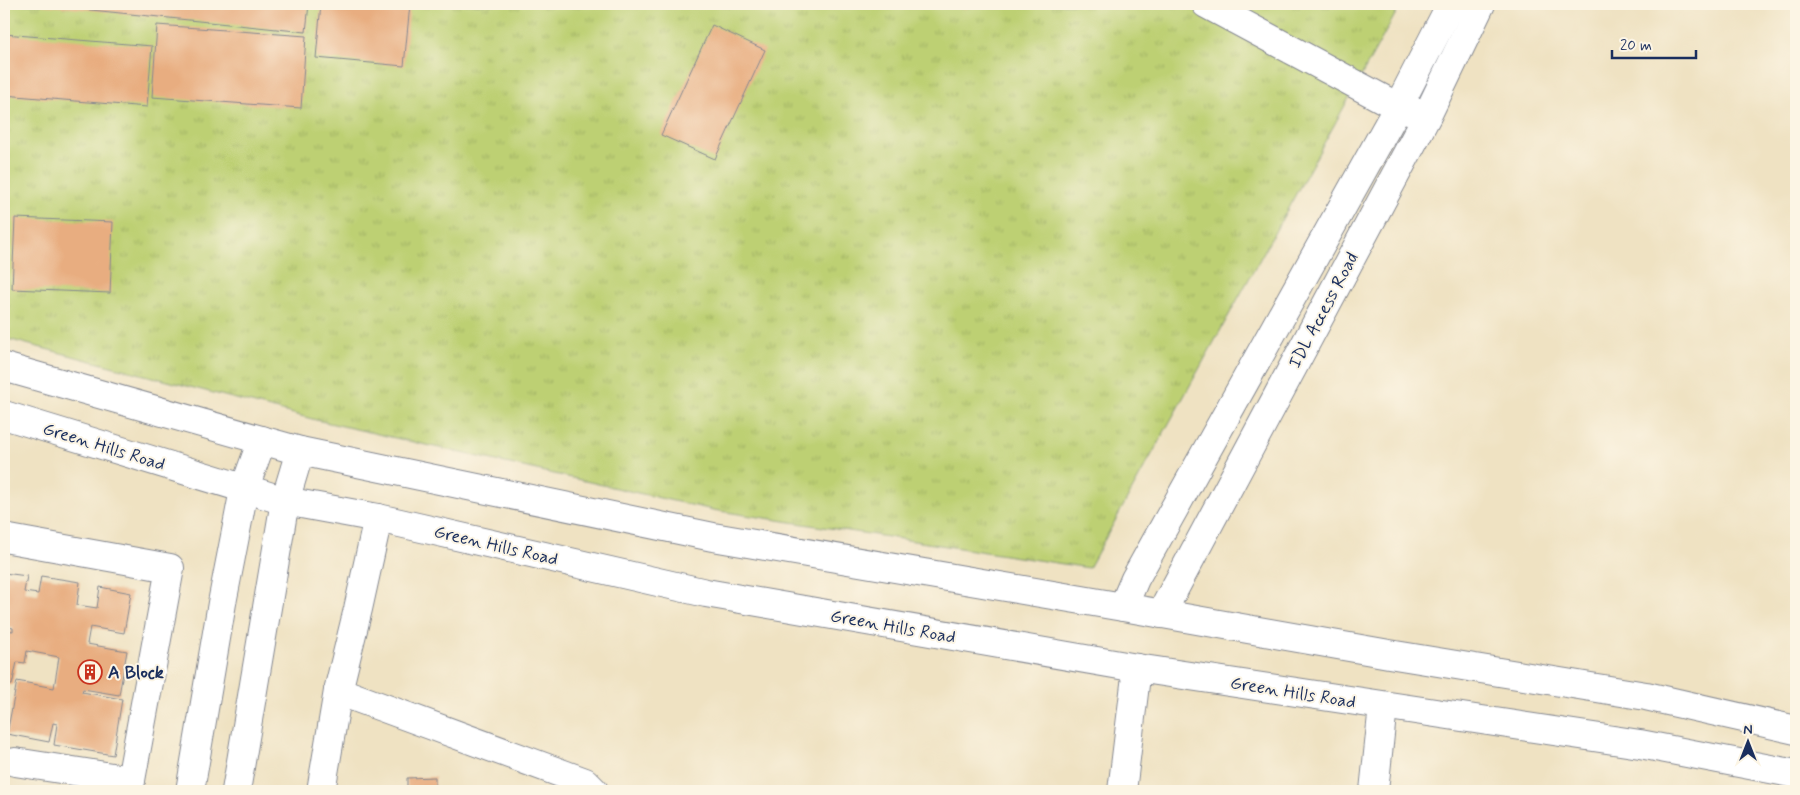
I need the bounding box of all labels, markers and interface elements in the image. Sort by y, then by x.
scale bar [1612,28,1696,60]
text: 20 m [1620,36,1652,56]
street label: IDL Access Road [1283,248,1365,373]
street label: Green Hills Road [40,417,168,477]
street label: Green Hills Road [431,520,560,572]
street label: Green Hills Road [828,604,957,650]
building icon: A Block [77,659,103,685]
place label: A Block [108,661,164,685]
street label: Green Hills Road [1228,671,1357,715]
north arrow [1722,718,1772,768]
text: N [1743,721,1753,739]

